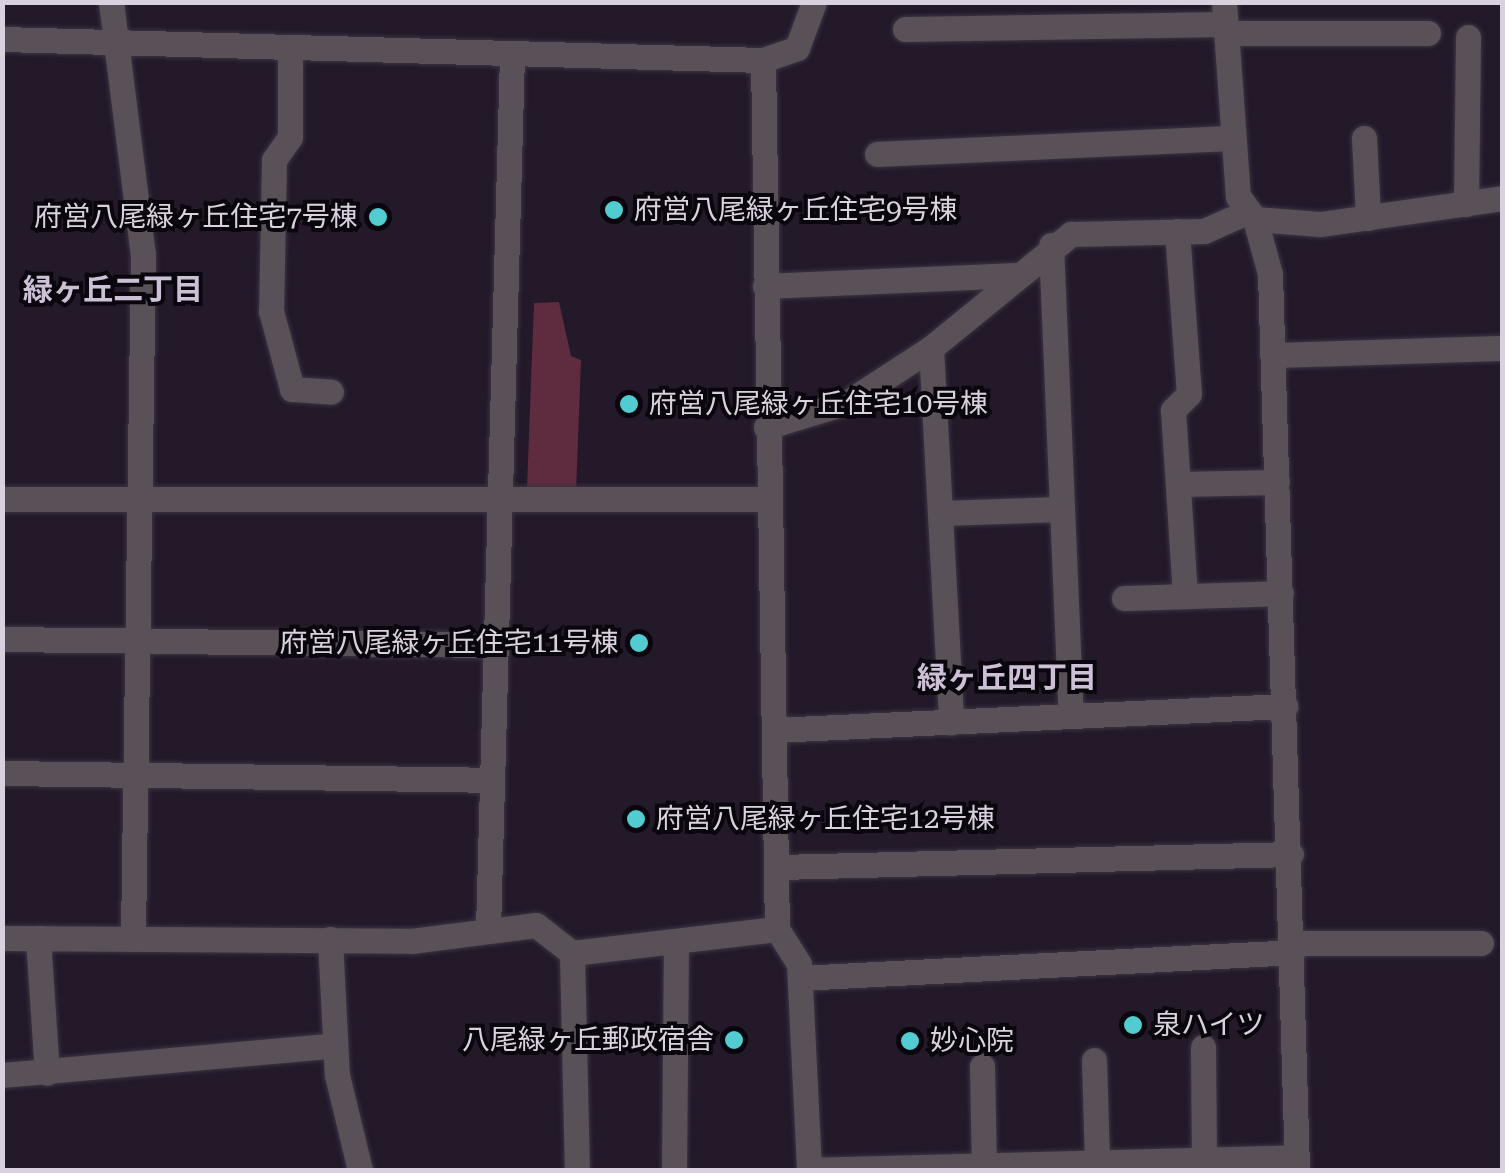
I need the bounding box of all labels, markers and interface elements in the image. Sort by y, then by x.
place label: 府営八尾緑ヶ丘住宅9号棟 [634,193,958,227]
marker: 府営八尾緑ヶ丘住宅9号棟 [603,199,625,221]
place label: 府営八尾緑ヶ丘住宅7号棟 [34,200,358,234]
marker: 府営八尾緑ヶ丘住宅7号棟 [367,206,389,228]
district label: 緑ヶ丘二丁目 [23,272,203,308]
place label: 府営八尾緑ヶ丘住宅10号棟 [649,387,988,421]
marker: 府営八尾緑ヶ丘住宅10号棟 [618,393,640,415]
place label: 府営八尾緑ヶ丘住宅11号棟 [280,626,619,660]
marker: 府営八尾緑ヶ丘住宅11号棟 [628,632,650,654]
district label: 緑ヶ丘四丁目 [917,660,1097,696]
place label: 府営八尾緑ヶ丘住宅12号棟 [656,802,995,836]
marker: 府営八尾緑ヶ丘住宅12号棟 [625,808,647,830]
place label: 泉ハイツ [1153,1008,1265,1042]
marker: 泉ハイツ [1122,1014,1144,1036]
place label: 八尾緑ヶ丘郵政宿舎 [462,1023,714,1057]
place label: 妙心院 [930,1024,1014,1058]
marker: 八尾緑ヶ丘郵政宿舎 [723,1029,745,1051]
marker: 妙心院 [899,1030,921,1052]

